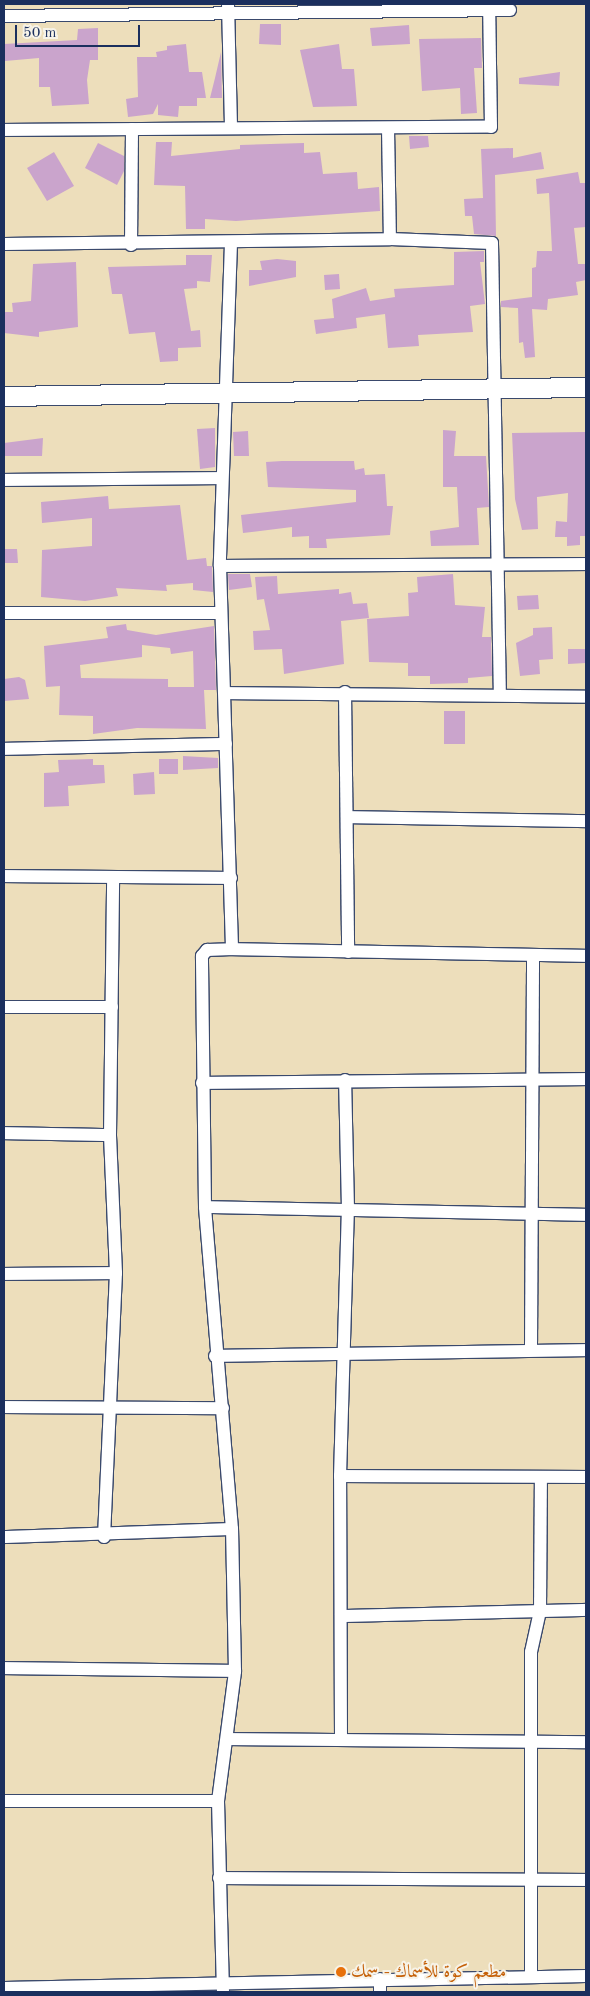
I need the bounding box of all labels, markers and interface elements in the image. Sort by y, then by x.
scale bar [18,15,142,47]
text: 50 m [23,26,57,41]
place label: مطعم كوة للأسماك - سمك [351,1961,506,1983]
marker: مطعم كوة للأسماك - سمك [335,1966,347,1978]

